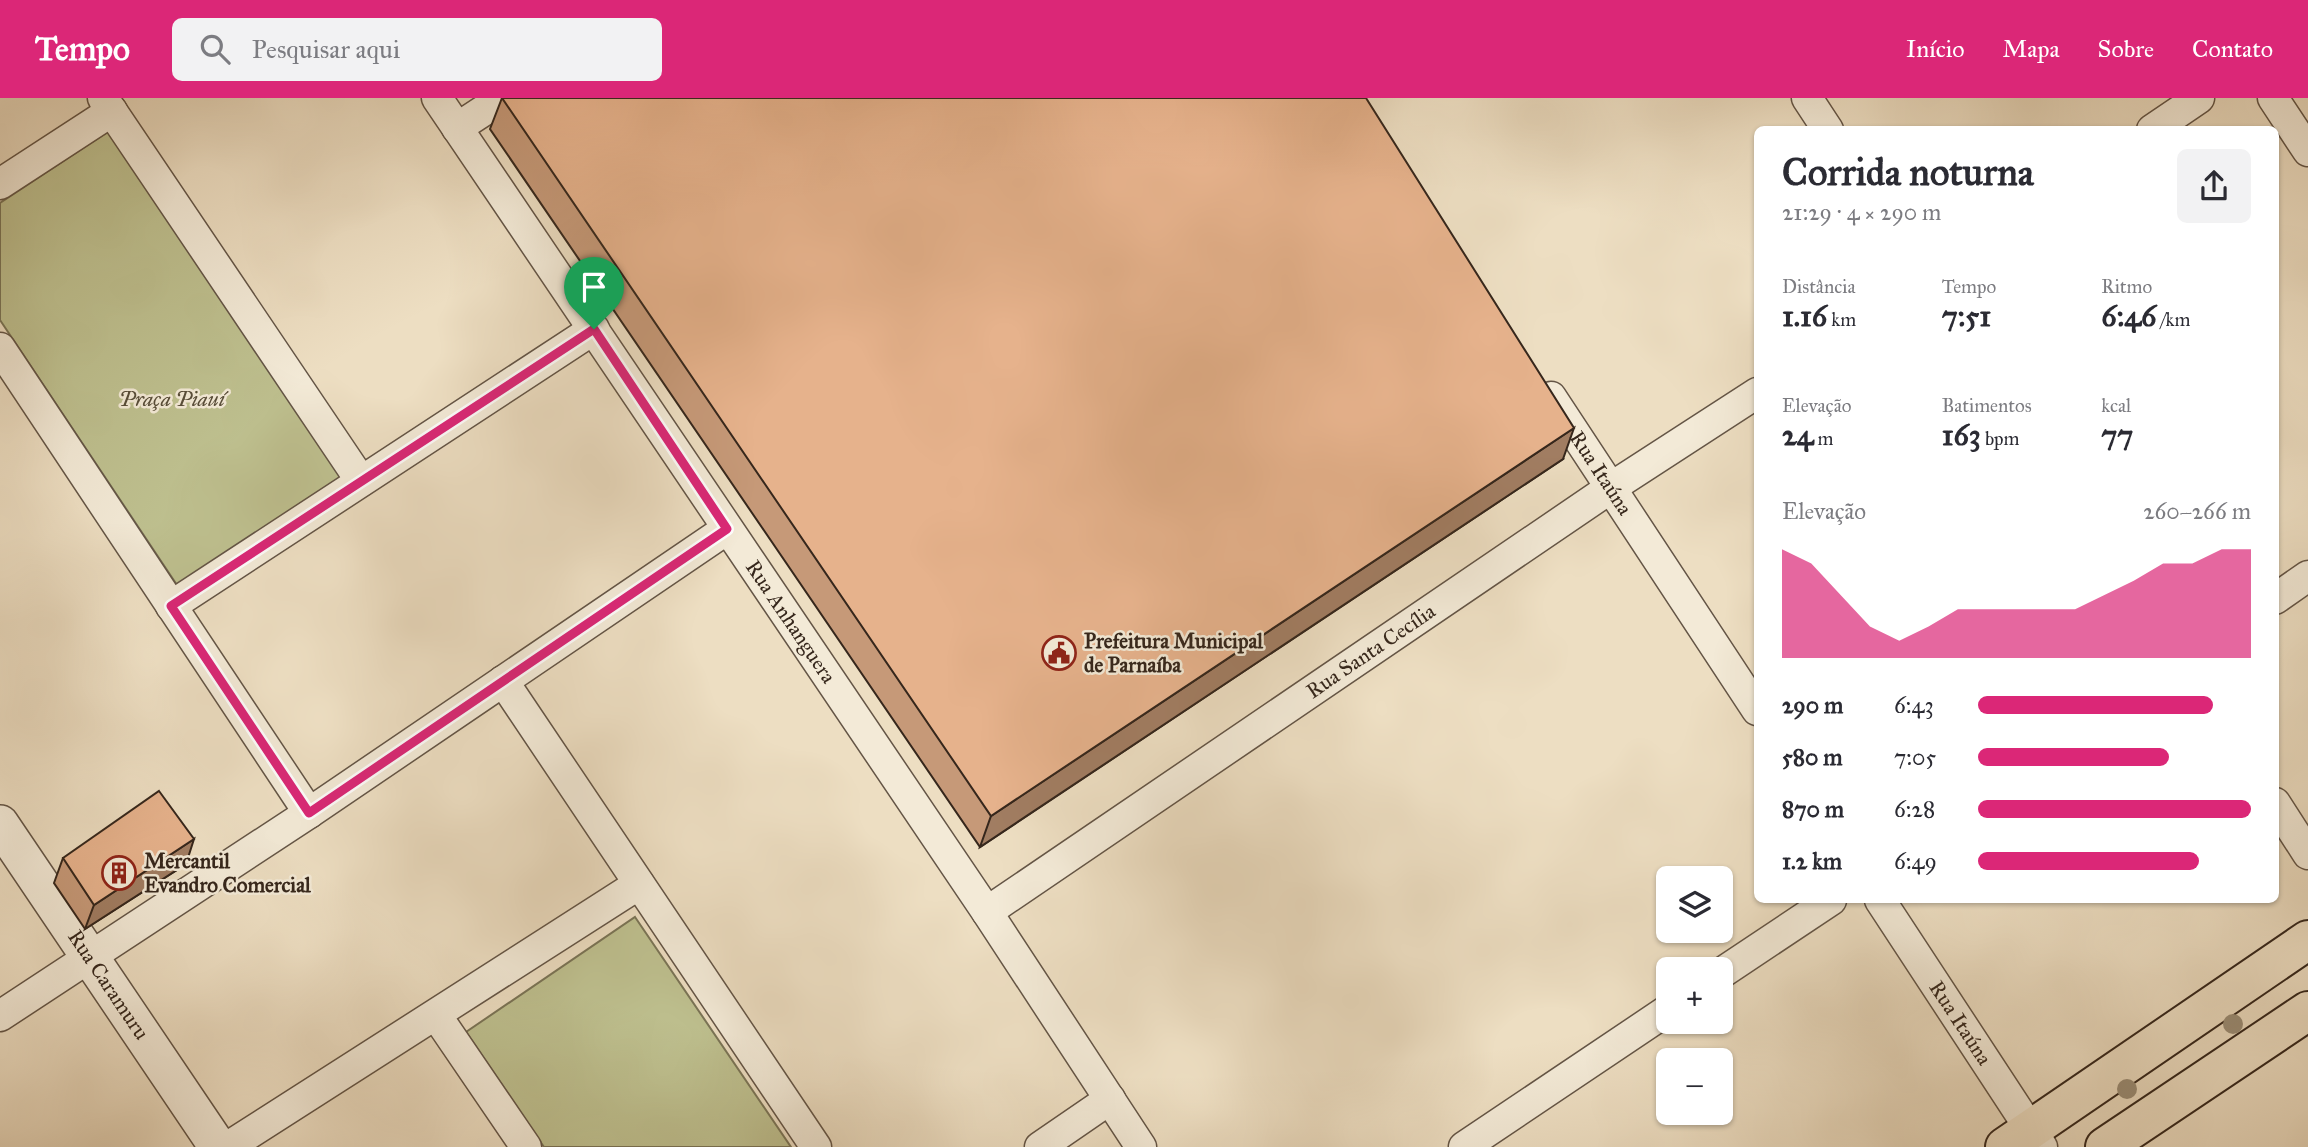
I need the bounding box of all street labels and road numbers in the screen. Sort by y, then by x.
street label: Rua Itaúna [1564,426,1638,520]
street label: Rua Anhanguera [740,555,842,688]
street label: Rua Santa Cecília [1301,598,1440,704]
street label: Rua Caramuru [62,925,155,1045]
street label: Rua Itaúna [1924,976,1998,1070]

